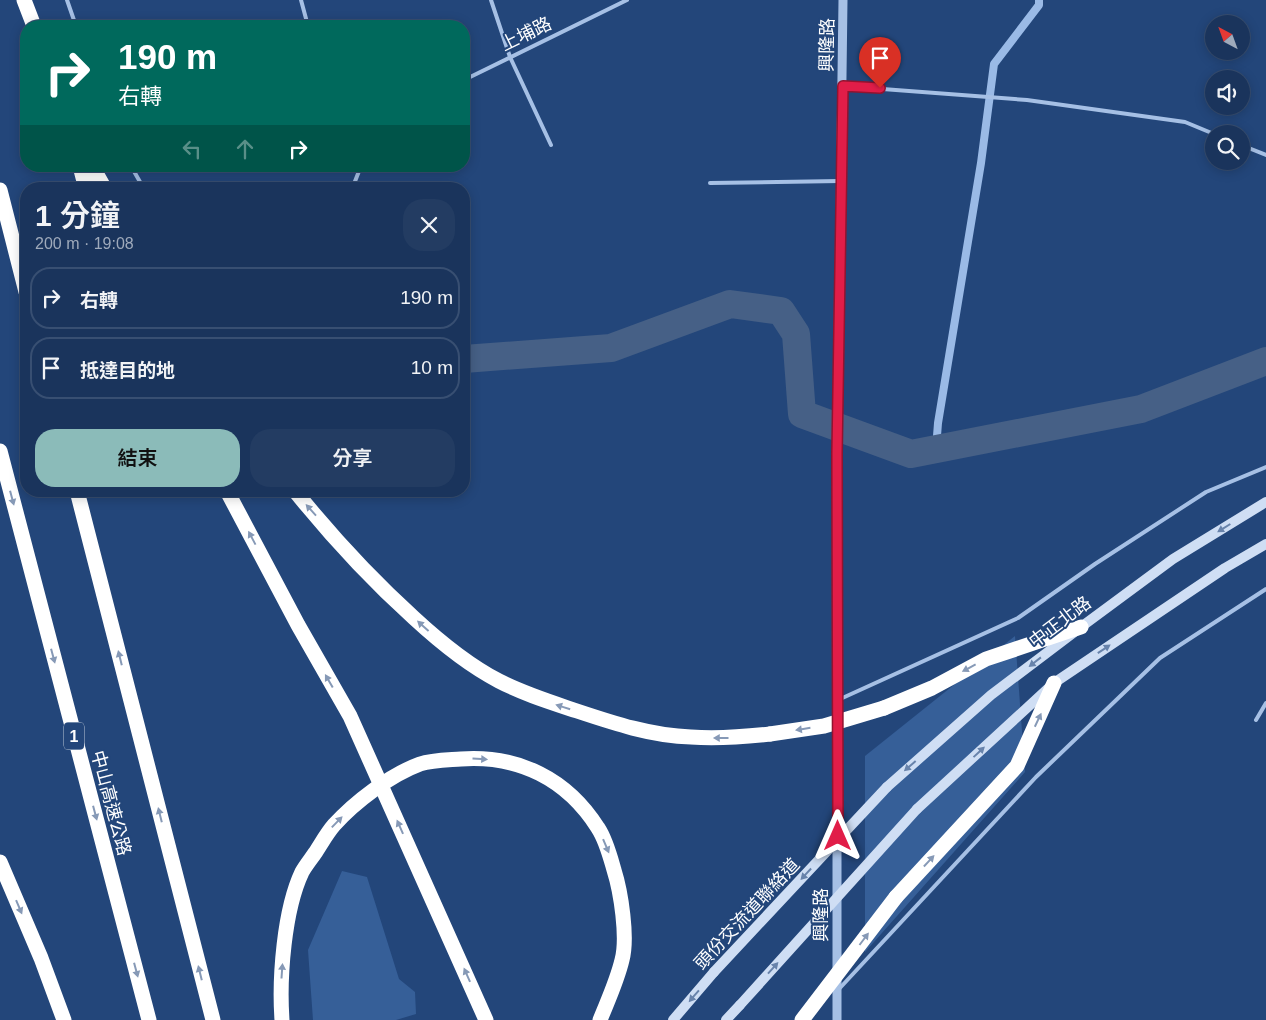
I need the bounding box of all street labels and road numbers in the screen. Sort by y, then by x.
street label: 上埔路 [497,13,555,55]
street label: 興隆路 [817,18,837,72]
street label: 中正北路 [1025,592,1095,652]
road number: 1 [64,722,84,749]
street label: 中山高速公路 [87,748,135,858]
street label: 頭份交流道聯絡道 [691,855,803,973]
street label: 興隆路 [811,888,831,942]

